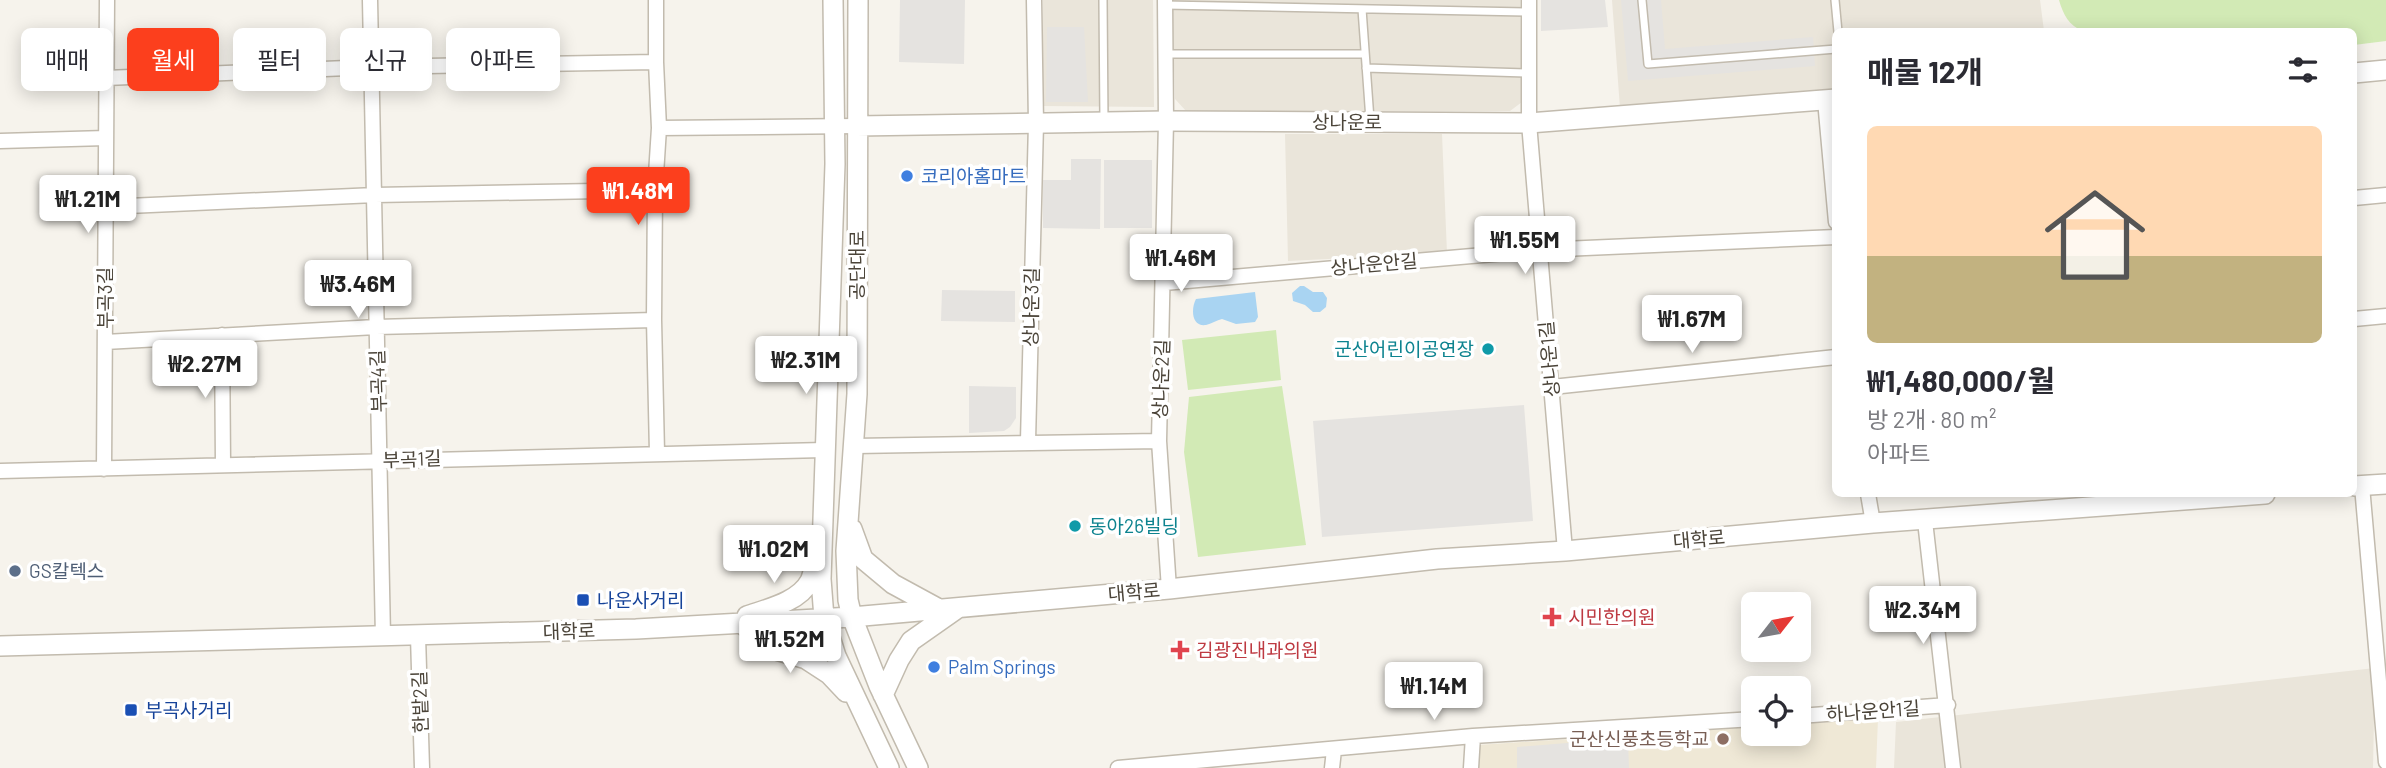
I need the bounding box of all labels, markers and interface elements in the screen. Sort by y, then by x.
chip: 매매 [21,28,113,91]
chip: 월세 [127,28,219,91]
chip: 필터 [233,28,326,91]
chip: 신규 [340,28,432,91]
chip: 아파트 [446,28,560,91]
icon: filters [2284,51,2322,89]
text: 매물 12개 [1867,53,1983,89]
street label: 상나운로 [1312,110,1382,133]
place label: 코리아홈마트 [921,164,1026,187]
pin: ₩1.48M [581,168,695,227]
marker: 코리아홈마트 [899,168,915,184]
icon: home [2032,172,2158,298]
pin: ₩1.21M [31,176,145,235]
text: ₩1.48M [603,176,673,204]
text: ₩1.21M [55,184,121,212]
pin: ₩1.55M [1468,216,1582,276]
text: ₩1.55M [1490,225,1560,253]
street label: 공단대로 [845,230,868,300]
pin: ₩1.46M [1124,234,1238,294]
text: ₩1.46M [1146,243,1216,271]
street label: 상나운안길 [1329,248,1418,279]
pin: ₩3.46M [301,260,415,320]
street label: 부곡3길 [93,267,116,329]
street label: 상나운3길 [1018,267,1043,347]
text: ₩3.46M [321,269,395,297]
pin: ₩1.67M [1635,296,1749,355]
text: ₩1.67M [1658,304,1726,332]
street label: 상나운1길 [1534,320,1563,398]
pin: ₩2.31M [749,336,863,396]
place label: 군산어린이공연장 [1334,337,1474,360]
street label: 상나운2길 [1148,339,1173,419]
pin: ₩2.27M [148,340,262,400]
marker: 군산어린이공연장 [1480,341,1496,357]
text: ₩2.31M [771,345,841,373]
text: ₩2.27M [168,349,242,377]
street label: 부곡4길 [365,349,390,413]
text: ₩1,480,000/월 [1867,362,2055,398]
text: 방 2개 · 80 m² [1867,405,1996,433]
text: 아파트 [1867,439,1930,467]
street label: 부곡1길 [382,446,442,471]
place label: 동아26빌딩 [1089,514,1179,537]
marker: 동아26빌딩 [1067,518,1083,534]
street label: 대학로 [1672,525,1726,552]
pin: ₩1.02M [717,526,831,585]
text: ₩1.02M [739,534,809,562]
place label: GS칼텍스 [29,559,104,582]
marker: GS칼텍스 [7,563,23,579]
street label: 대학로 [1107,578,1161,605]
pin: ₩2.34M [1866,586,1980,646]
place label: 나운사거리 [597,588,684,611]
marker: 나운사거리 [575,592,591,608]
north arrow [1741,592,1811,662]
map controls [1741,592,1811,746]
text: ₩2.34M [1885,595,1961,623]
place label: 시민한의원 [1568,605,1655,628]
marker: 시민한의원 [1542,607,1562,627]
pin: ₩1.52M [733,616,847,675]
street label: 대학로 [542,618,596,643]
text: ₩1.52M [755,624,825,652]
place label: 김광진내과의원 [1196,638,1318,661]
marker: 김광진내과의원 [1170,640,1190,660]
place label: Palm Springs [948,655,1056,678]
marker: Palm Springs [926,659,942,675]
pin: ₩1.14M [1377,662,1491,722]
street label: 한밭2길 [407,670,432,734]
text: ₩1.14M [1401,671,1467,699]
button: locate [1741,676,1811,746]
street label: 하나운안1길 [1825,696,1921,725]
place label: 부곡사거리 [145,698,232,721]
marker: 부곡사거리 [123,702,139,718]
place label: 군산신풍초등학교 [1569,727,1709,750]
marker: 군산신풍초등학교 [1715,731,1731,747]

